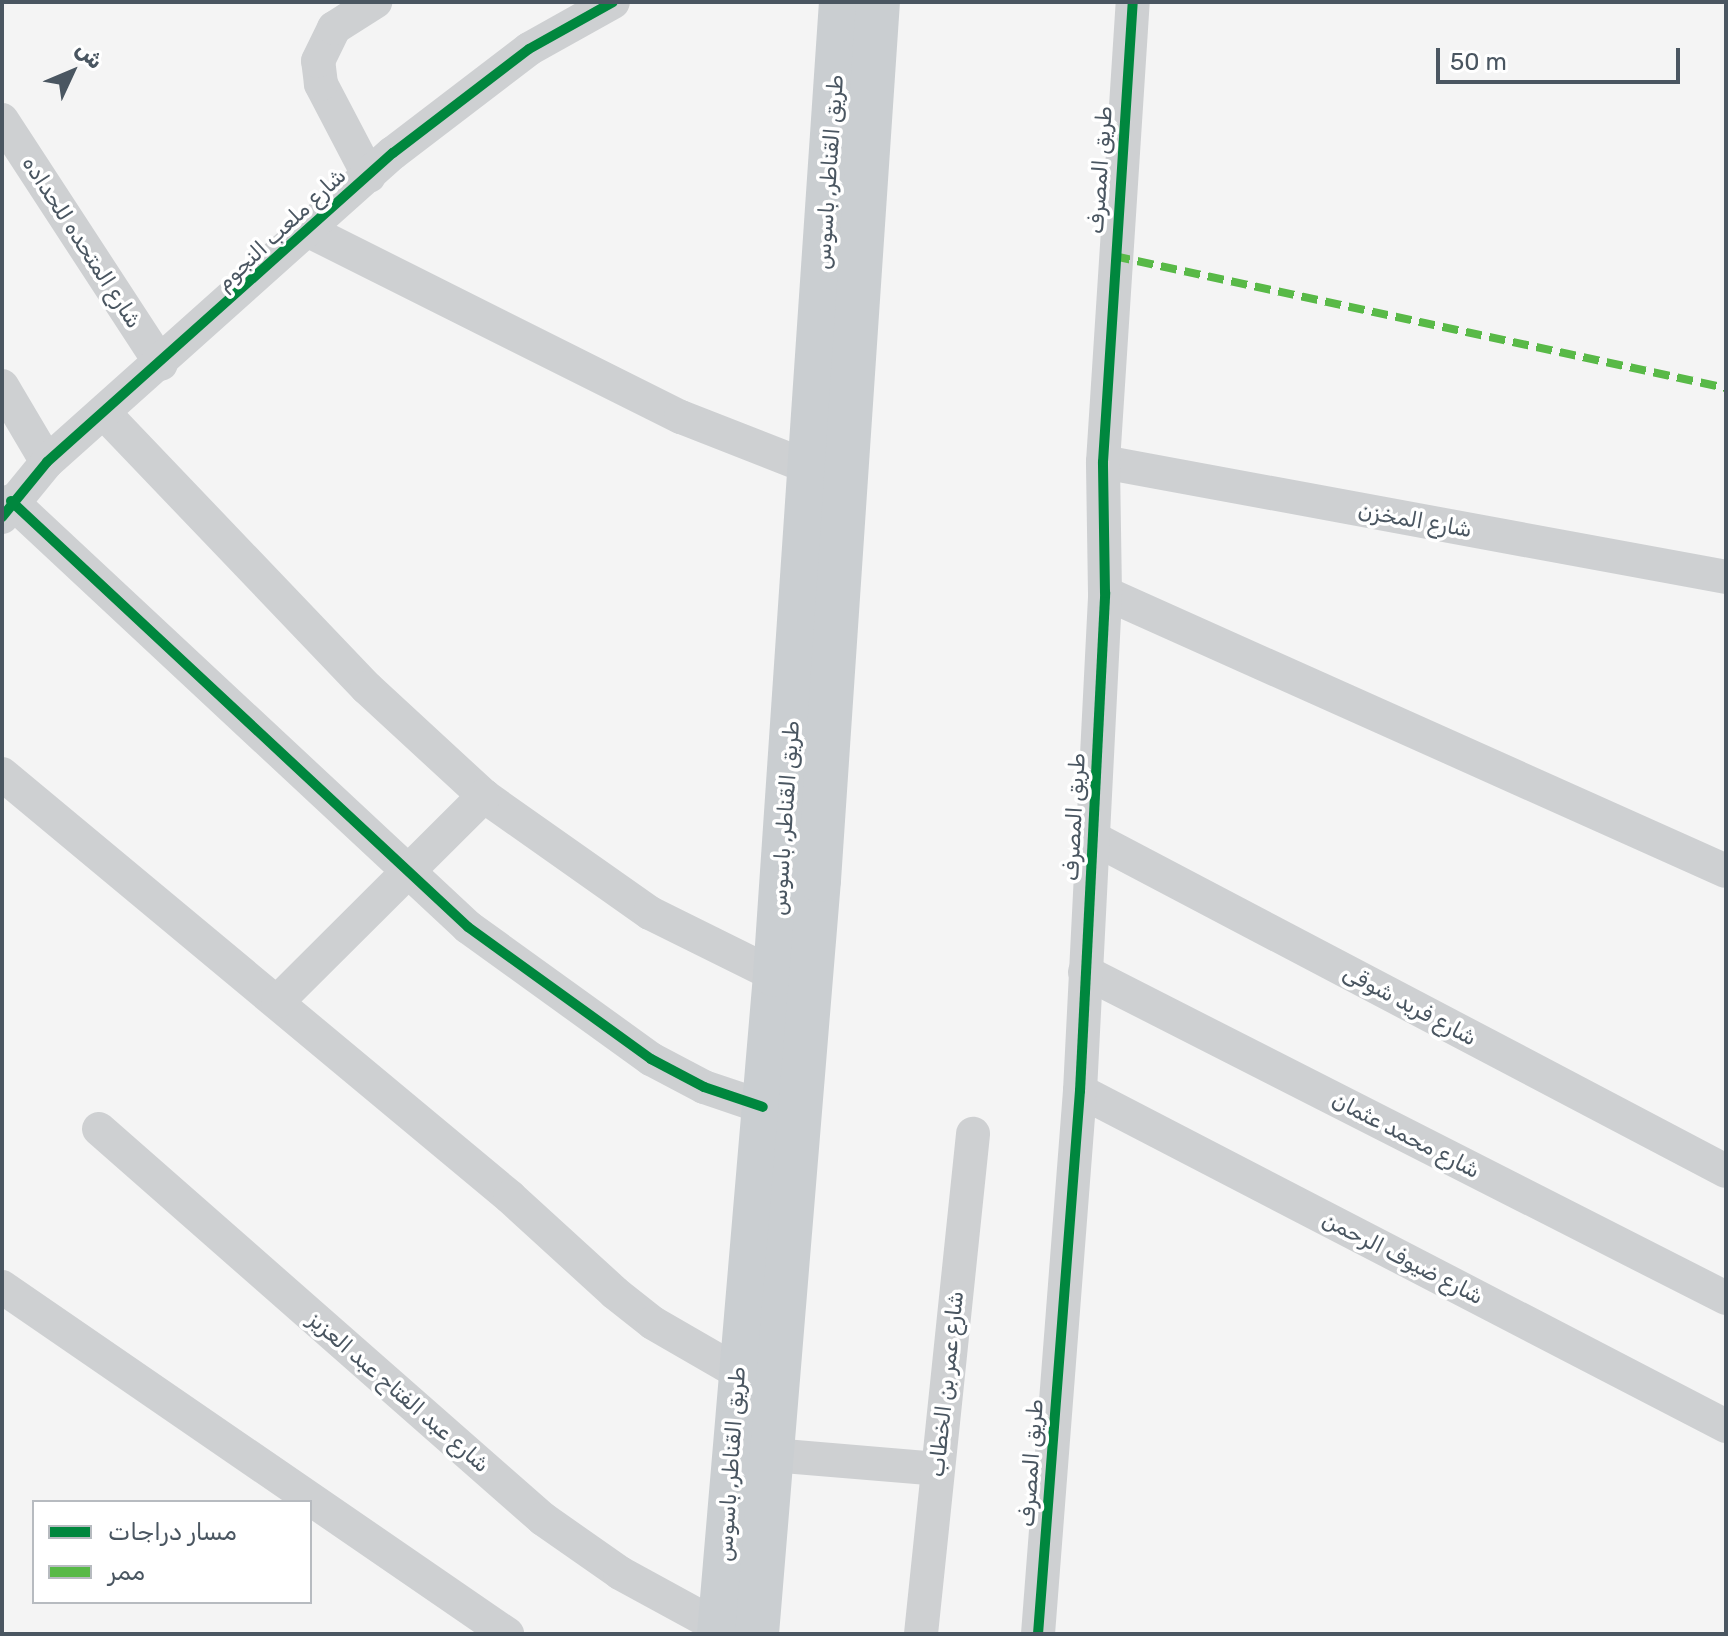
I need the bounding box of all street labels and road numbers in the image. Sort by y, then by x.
street label: طريق القناطر, باسوس [809,74,849,270]
street label: طريق المصرف [1082,105,1118,235]
street label: شارع المتحده للحداده [17,151,147,333]
street label: شارع ملعب النجوم [211,162,351,296]
street label: شارع المخزن [1356,497,1474,543]
street label: طريق القناطر, باسوس [765,720,805,916]
street label: طريق المصرف [1057,752,1091,882]
street label: شارع فريد شوقى [1339,959,1481,1051]
street label: شارع محمد عثمان [1328,1086,1484,1184]
street label: شارع ضيوف الرحمن [1318,1206,1488,1310]
street label: شارع عمر بن الخطاب [923,1290,969,1478]
street label: شارع عبد الفتاح عبد العزيز [303,1306,495,1478]
street label: طريق القناطر, باسوس [711,1366,751,1562]
street label: طريق المصرف [1013,1398,1049,1528]

